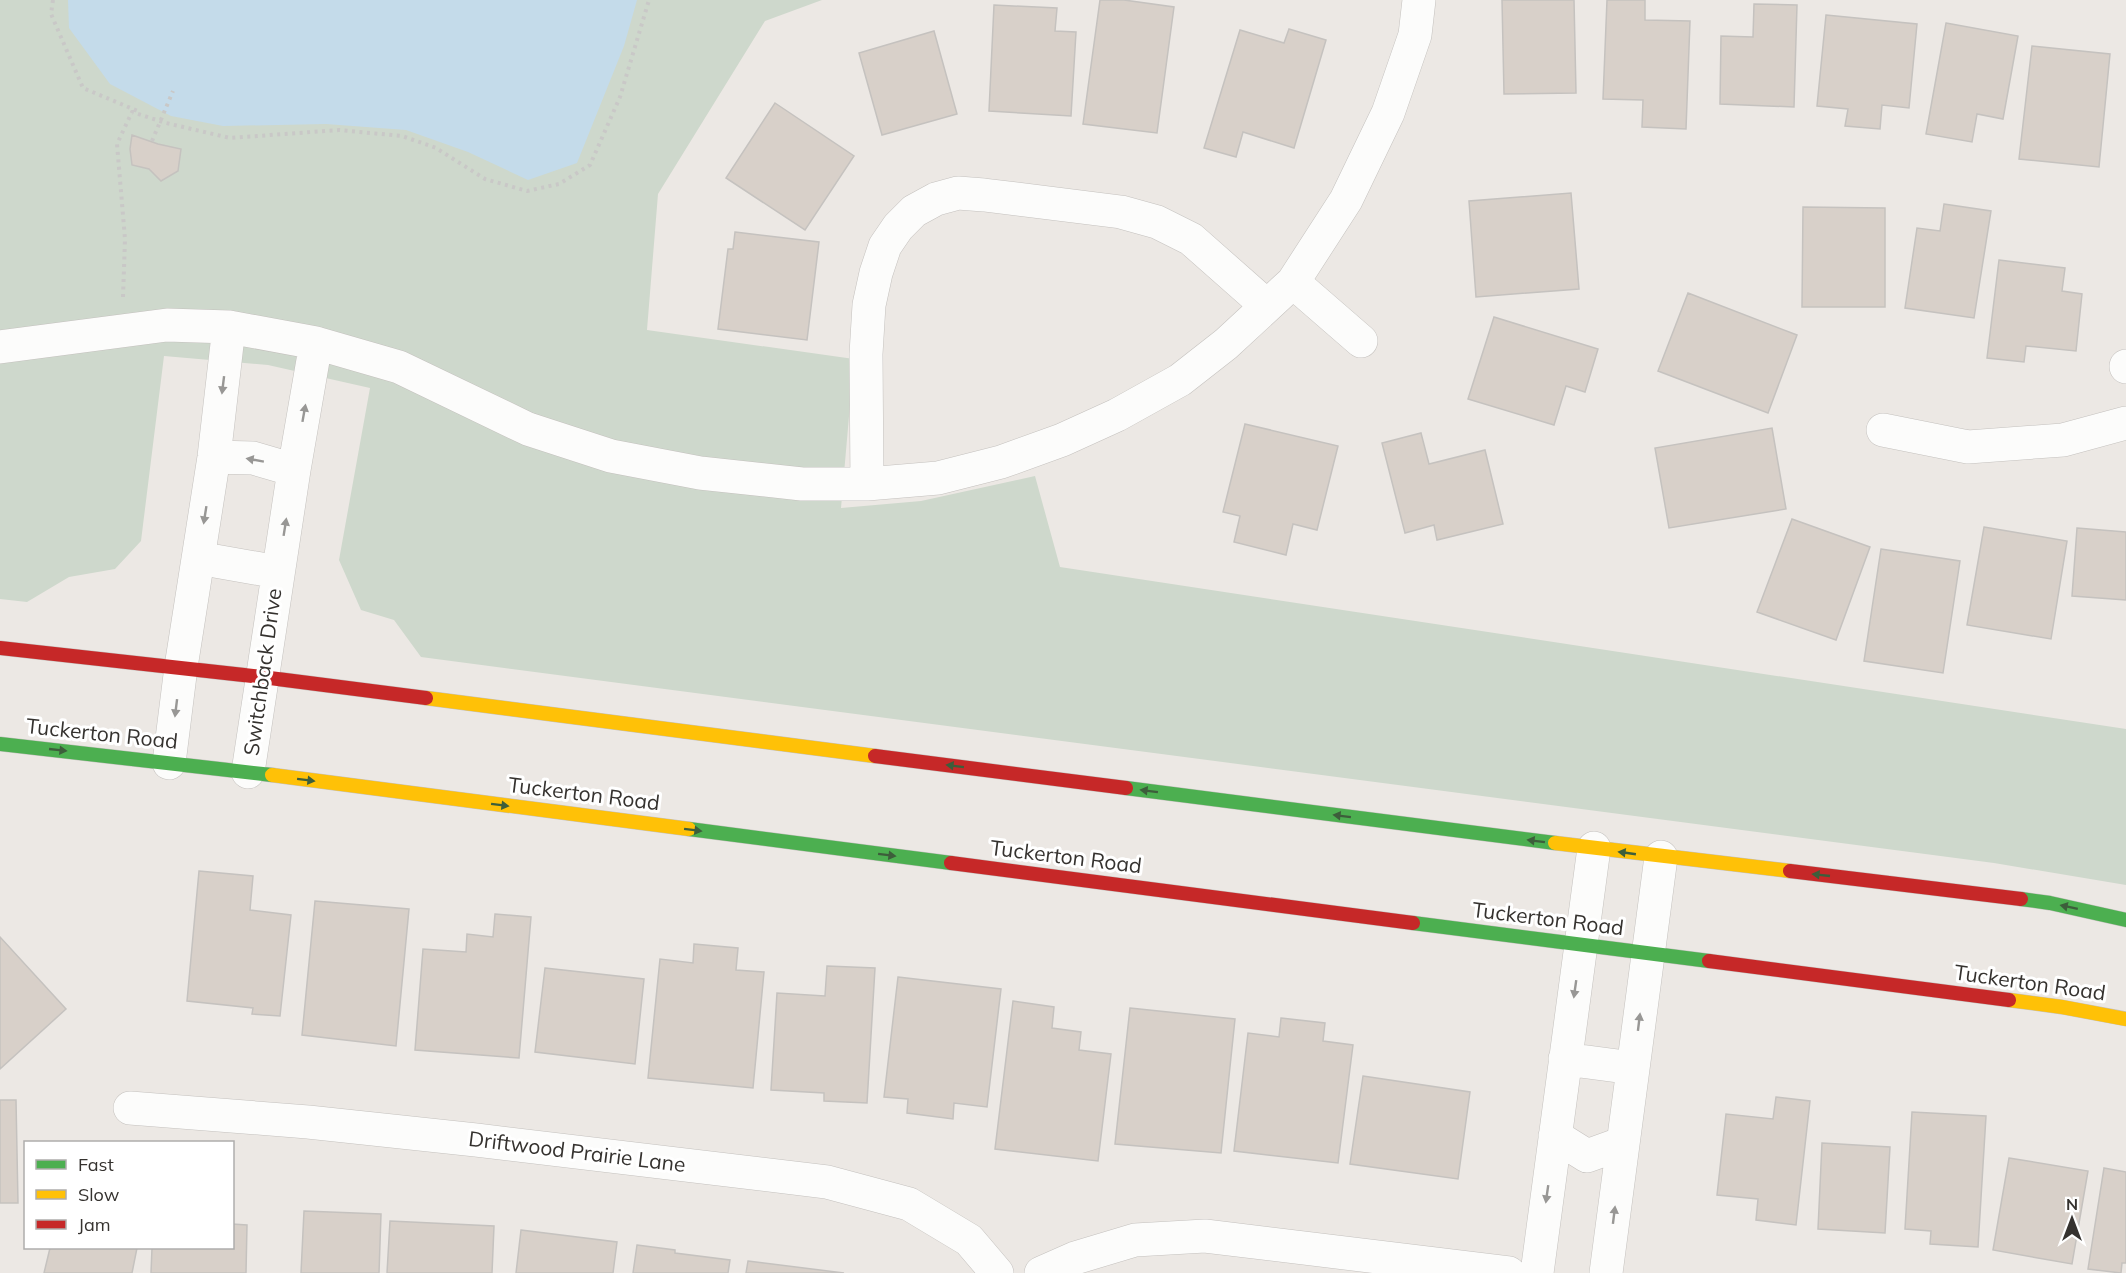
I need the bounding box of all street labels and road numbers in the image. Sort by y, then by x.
street label: Switchback Drive [237,586,287,757]
street label: Tuckerton Road [25,712,179,754]
street label: Tuckerton Road [507,771,661,815]
street label: Tuckerton Road [989,834,1143,878]
street label: Tuckerton Road [1471,896,1625,940]
street label: Tuckerton Road [1953,959,2107,1005]
street label: Driftwood Prairie Lane [467,1125,687,1177]

